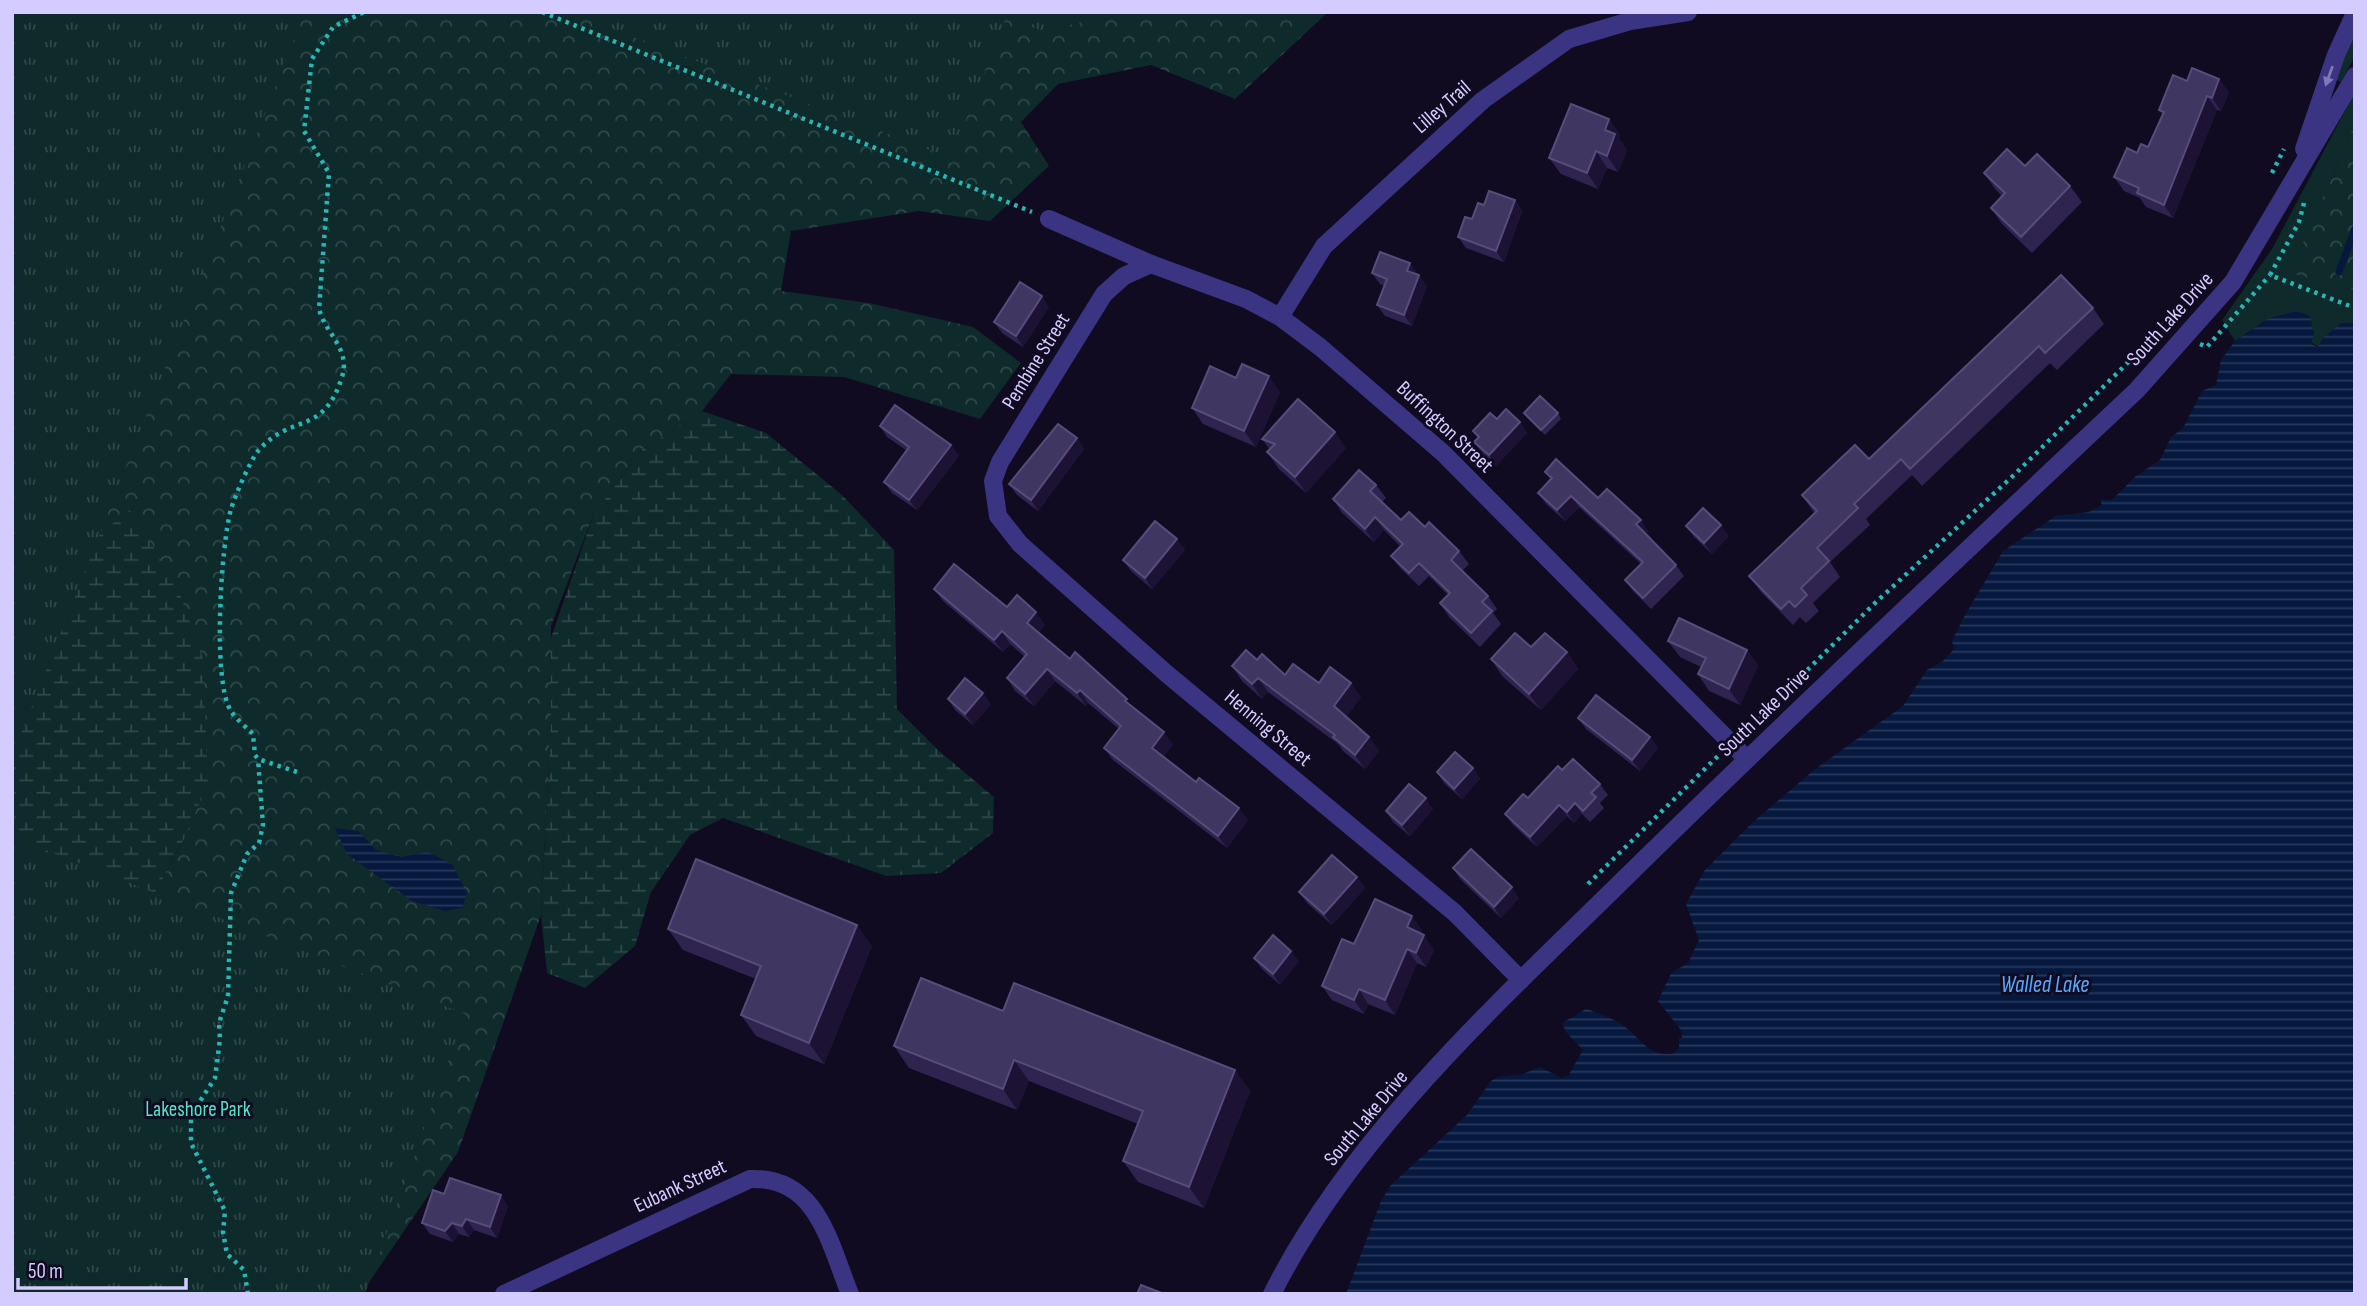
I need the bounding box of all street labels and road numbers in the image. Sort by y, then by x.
street label: Lilley Trail [1408,75,1476,139]
street label: South Lake Drive [2121,267,2219,371]
street label: Pembine Street [997,308,1075,414]
street label: Buffington Street [1392,376,1498,478]
street label: South Lake Drive [1713,662,1815,762]
street label: Henning Street [1219,684,1317,772]
street label: South Lake Drive [1319,1065,1413,1171]
street label: Eubank Street [630,1154,730,1218]

